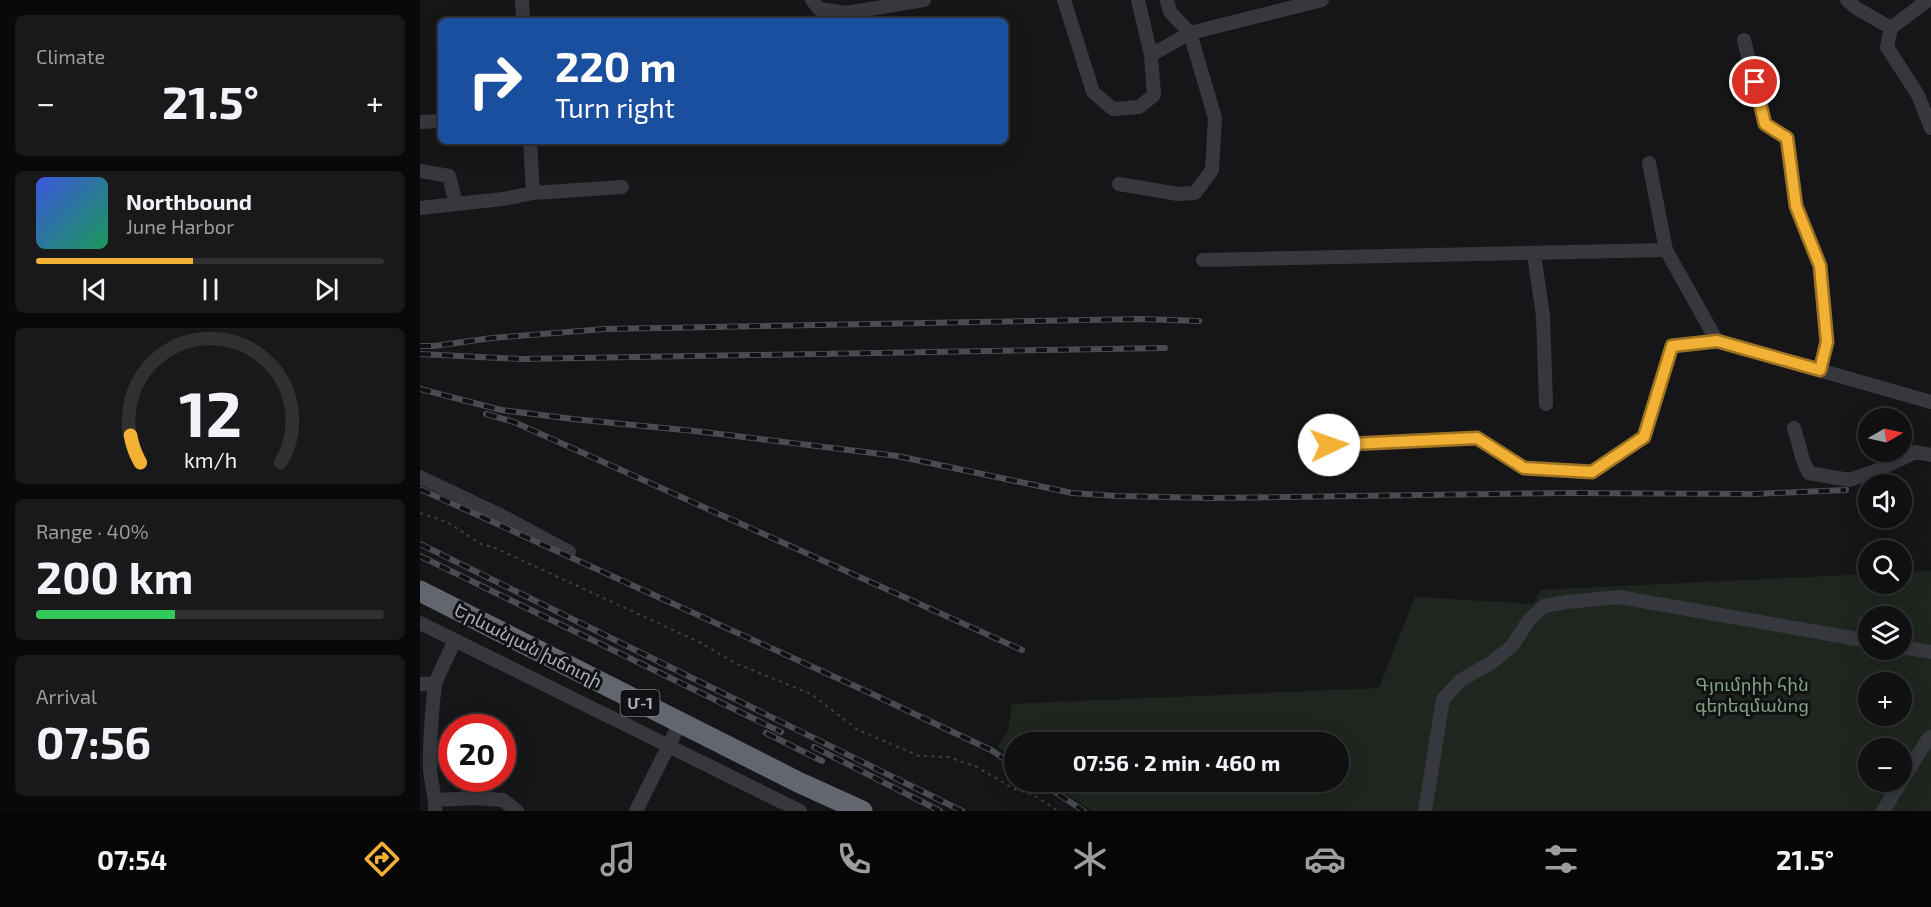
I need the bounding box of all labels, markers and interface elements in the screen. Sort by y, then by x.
text: 220 m [555,40,676,90]
icon: right [456,42,534,120]
text: Climate [36,44,105,68]
pin [1729,56,1780,107]
icon: arrive [1738,65,1771,98]
text: 21.5° [162,74,259,128]
text: − [36,82,55,122]
text: + [366,82,384,122]
text: Turn right [555,91,675,123]
text: Northbound [126,188,252,214]
text: June Harbor [126,214,234,238]
icon: previous [78,273,111,306]
icon: pause [194,273,227,306]
icon: next [310,273,343,306]
text: 12 [178,375,242,450]
north arrow [1858,408,1912,462]
map controls [1858,408,1912,792]
position arrow [1297,413,1361,477]
text: km/h [183,447,237,472]
button: sound [1858,474,1912,528]
text: Range · 40% [36,519,149,543]
button: search [1858,540,1912,594]
text: 200 km [36,549,193,603]
street label: Երևանյան խճուղի [451,598,606,692]
button: layers [1858,606,1912,660]
button: + [1858,672,1912,726]
park label: Գյումրիի հին գերեզմանոց [1695,673,1809,716]
text: Arrival [36,684,97,708]
road number: Մ-1 [620,690,660,716]
text: 07:56 [36,714,151,768]
speed limit sign: 20 [438,714,516,792]
button: − [1858,738,1912,792]
text: 07:56 · 2 min · 460 m [1073,749,1280,775]
icon: directions [361,838,403,880]
icon: music [597,838,639,880]
icon: phone [833,838,875,880]
icon: climate [1069,838,1111,880]
icon: car [1304,838,1346,880]
icon: filters [1540,838,1582,880]
text: 07:54 [97,843,167,875]
text: 21.5° [1776,843,1834,875]

